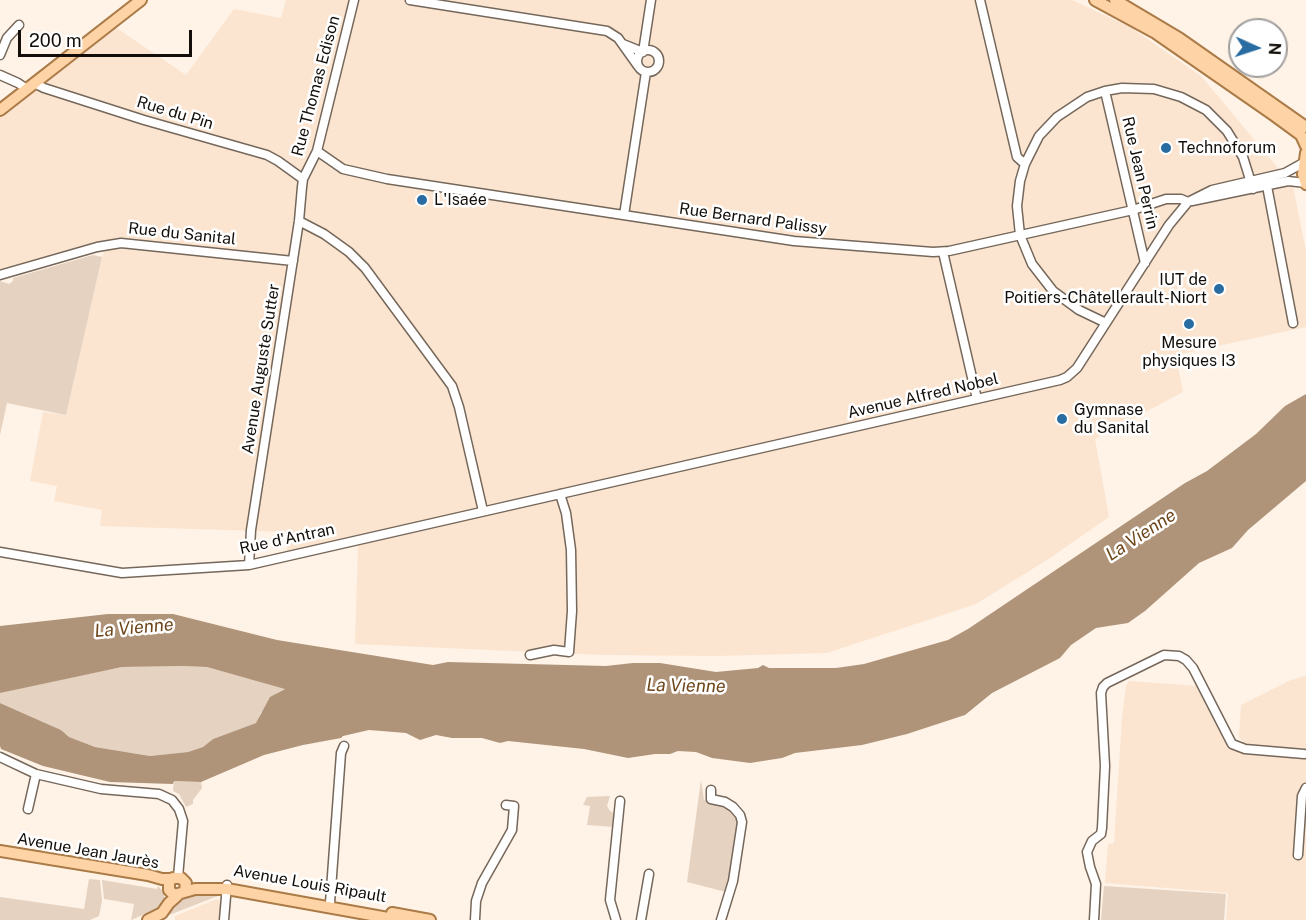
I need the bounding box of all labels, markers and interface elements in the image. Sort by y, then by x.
street label: Rue Thomas Edison [288,13,344,159]
scale bar [21,18,195,56]
north arrow [1228,18,1288,78]
text: 200 m [29,30,82,51]
text: N [1265,42,1284,56]
street label: Rue du Pin [134,92,216,134]
street label: Rue Jean Perrin [1118,115,1162,231]
place label: Technoforum [1178,138,1276,158]
marker: Technoforum [1159,141,1173,155]
place label: L'Isaée [434,190,487,210]
marker: L'Isaée [415,193,429,207]
street label: Rue Bernard Palissy [678,199,828,239]
street label: Rue du Sanital [127,219,237,249]
place label: IUT de Poitiers-Châtellerault-Niort [1004,270,1207,308]
marker: IUT de Poitiers-Châtellerault-Niort [1212,282,1226,296]
street label: Avenue Auguste Sutter [238,283,284,455]
marker: Mesure physiques I3 [1182,317,1196,331]
place label: Mesure physiques I3 [1142,333,1236,371]
street label: Avenue Alfred Nobel [846,369,1000,423]
place label: Gymnase du Sanital [1074,400,1149,438]
marker: Gymnase du Sanital [1055,412,1069,426]
water label: La Vienne [1102,504,1180,566]
street label: Rue d'Antran [238,520,336,558]
water label: La Vienne [94,614,174,642]
water label: La Vienne [646,675,726,697]
street label: Avenue Jean Jaurès [16,829,160,873]
street label: Avenue Louis Ripault [232,861,388,907]

